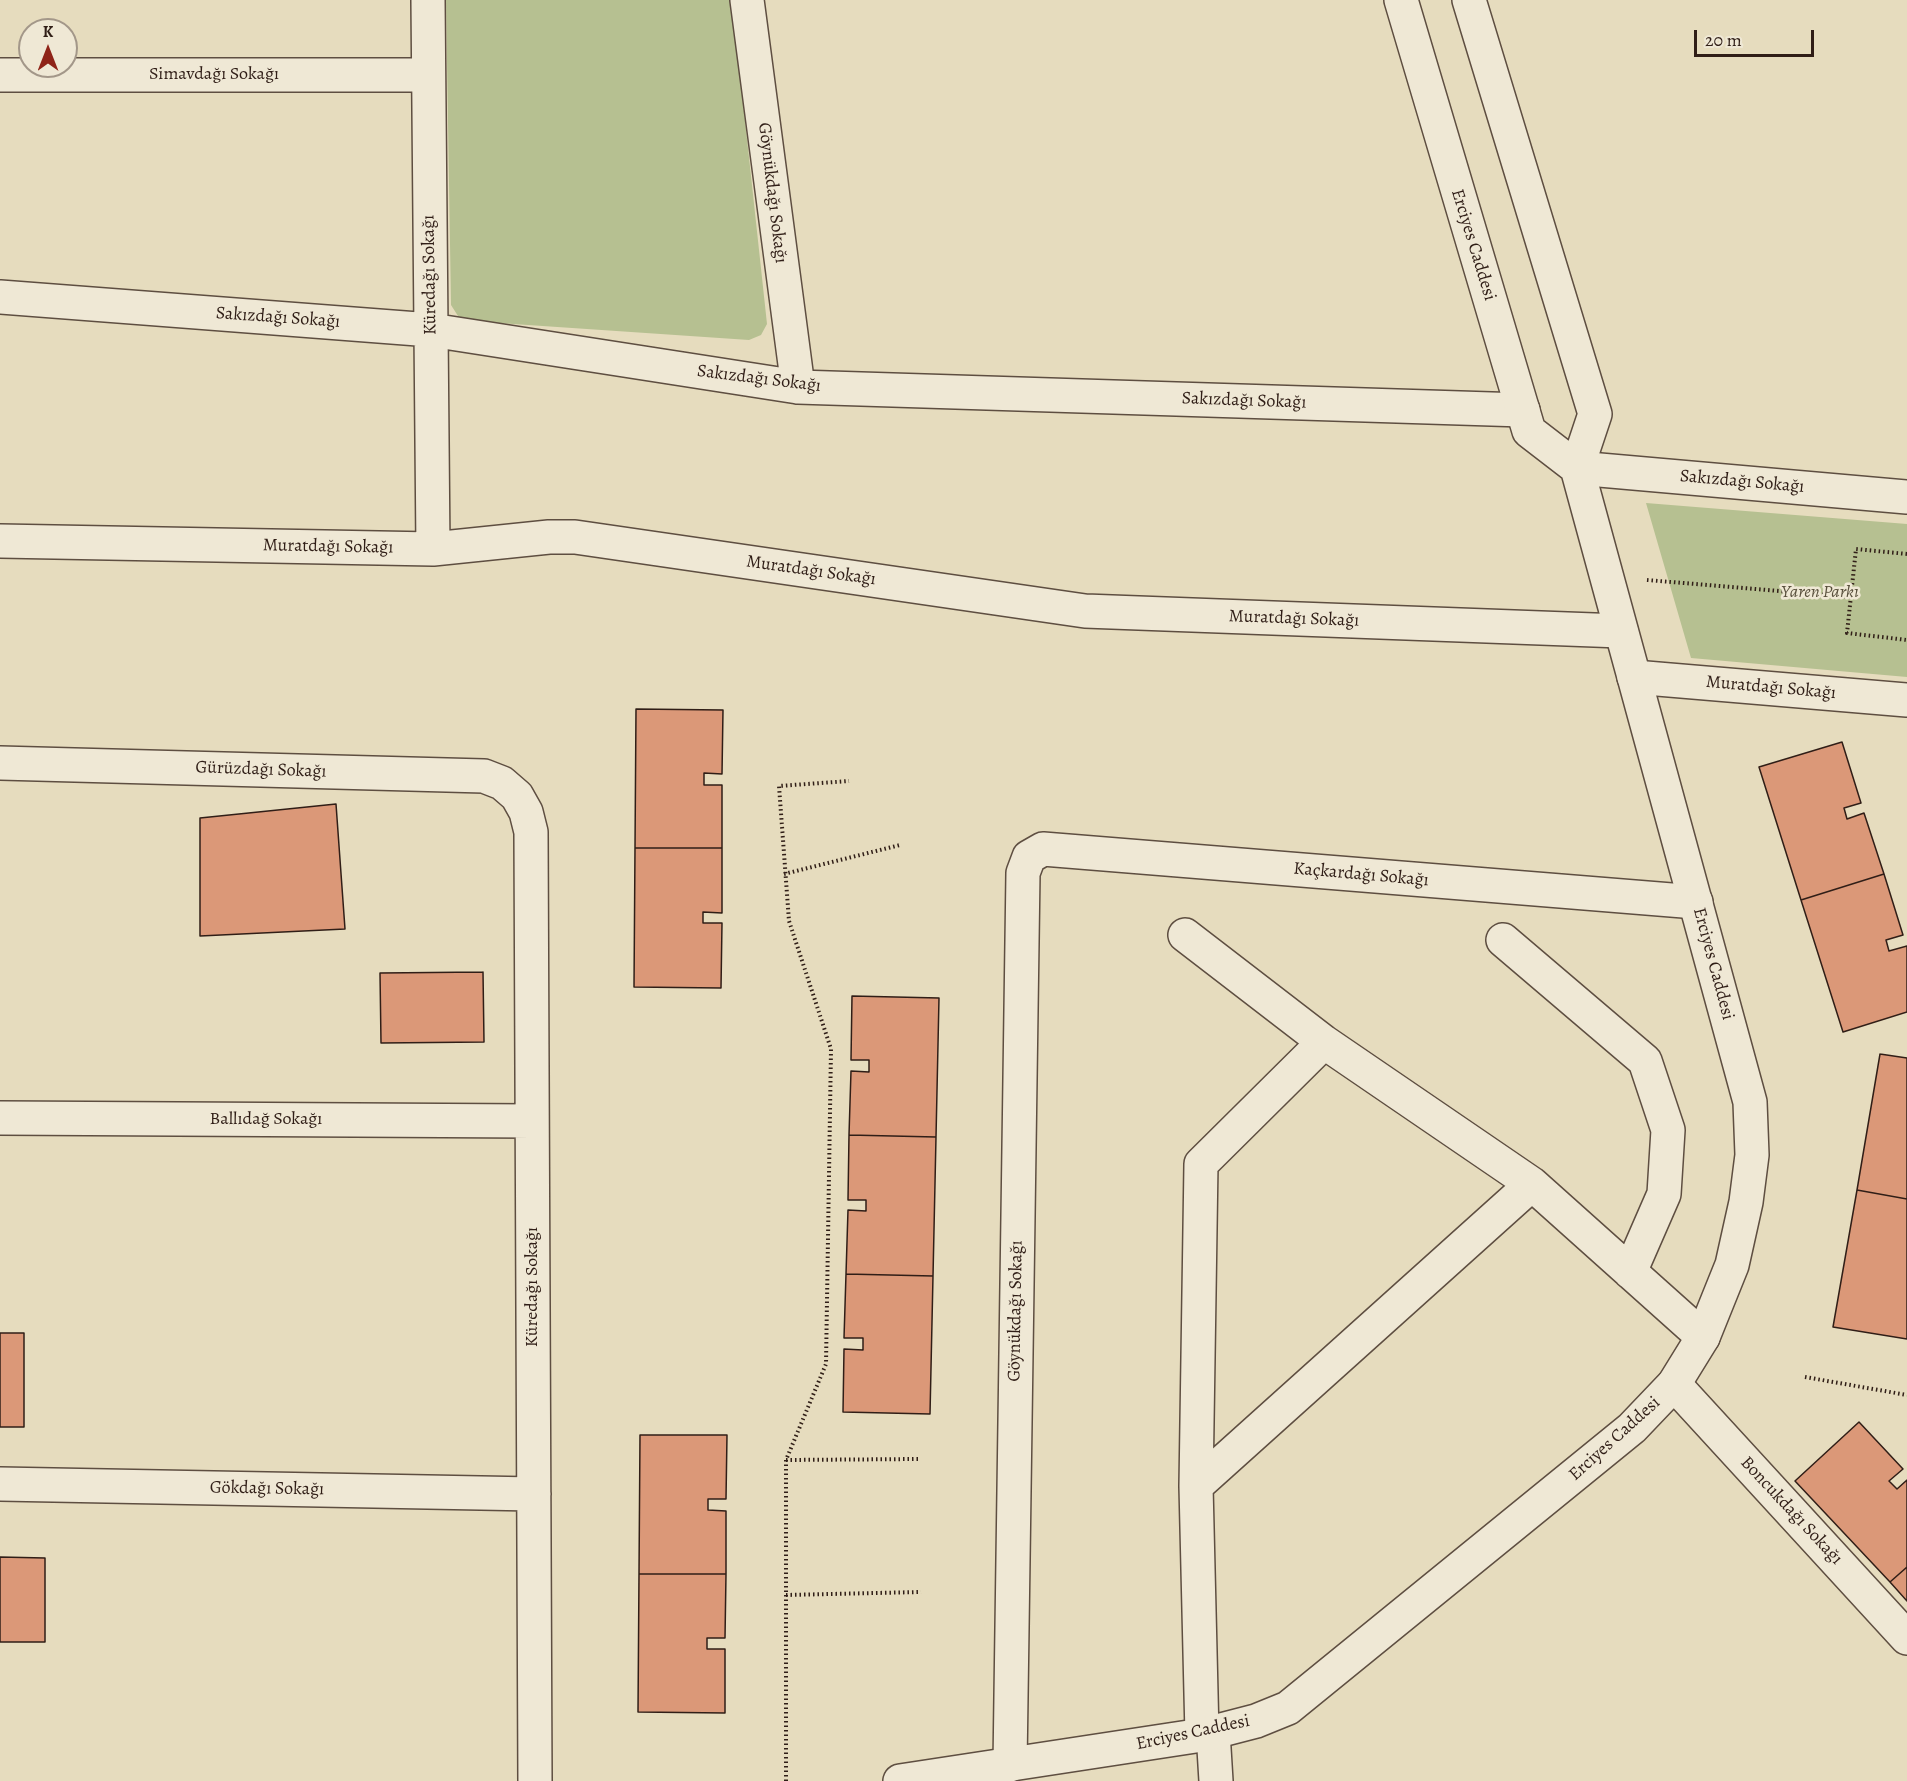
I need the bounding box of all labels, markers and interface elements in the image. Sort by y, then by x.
north arrow [18,18,78,78]
scale bar [1697,18,1817,56]
text: K [43,21,53,43]
text: 20 m [1705,28,1742,52]
street label: Simavdağı Sokağı [149,64,279,86]
street label: Göynükdağı Sokağı [753,121,791,265]
street label: Erciyes Caddesi [1446,187,1500,303]
street label: Küredağı Sokağı [418,215,442,335]
street label: Sakızdağı Sokağı [215,303,341,333]
street label: Sakızdağı Sokağı [696,361,822,397]
street label: Sakızdağı Sokağı [1181,388,1307,414]
street label: Sakızdağı Sokağı [1679,466,1805,498]
street label: Muratdağı Sokağı [263,535,393,559]
street label: Muratdağı Sokağı [745,551,877,591]
park label: Yaren Parkı [1781,582,1859,604]
street label: Muratdağı Sokağı [1228,606,1360,632]
street label: Muratdağı Sokağı [1705,672,1837,704]
street label: Gürüzdağı Sokağı [195,757,327,783]
street label: Kaçkardağı Sokağı [1292,858,1430,892]
street label: Erciyes Caddesi [1688,905,1738,1023]
street label: Ballıdağ Sokağı [210,1109,322,1131]
street label: Küredağı Sokağı [522,1227,544,1347]
street label: Göynükdağı Sokağı [1004,1240,1028,1382]
street label: Erciyes Caddesi [1565,1392,1665,1486]
street label: Boncukdağı Sokağı [1735,1452,1847,1570]
street label: Gökdağı Sokağı [210,1477,324,1501]
street label: Erciyes Caddesi [1134,1710,1252,1756]

